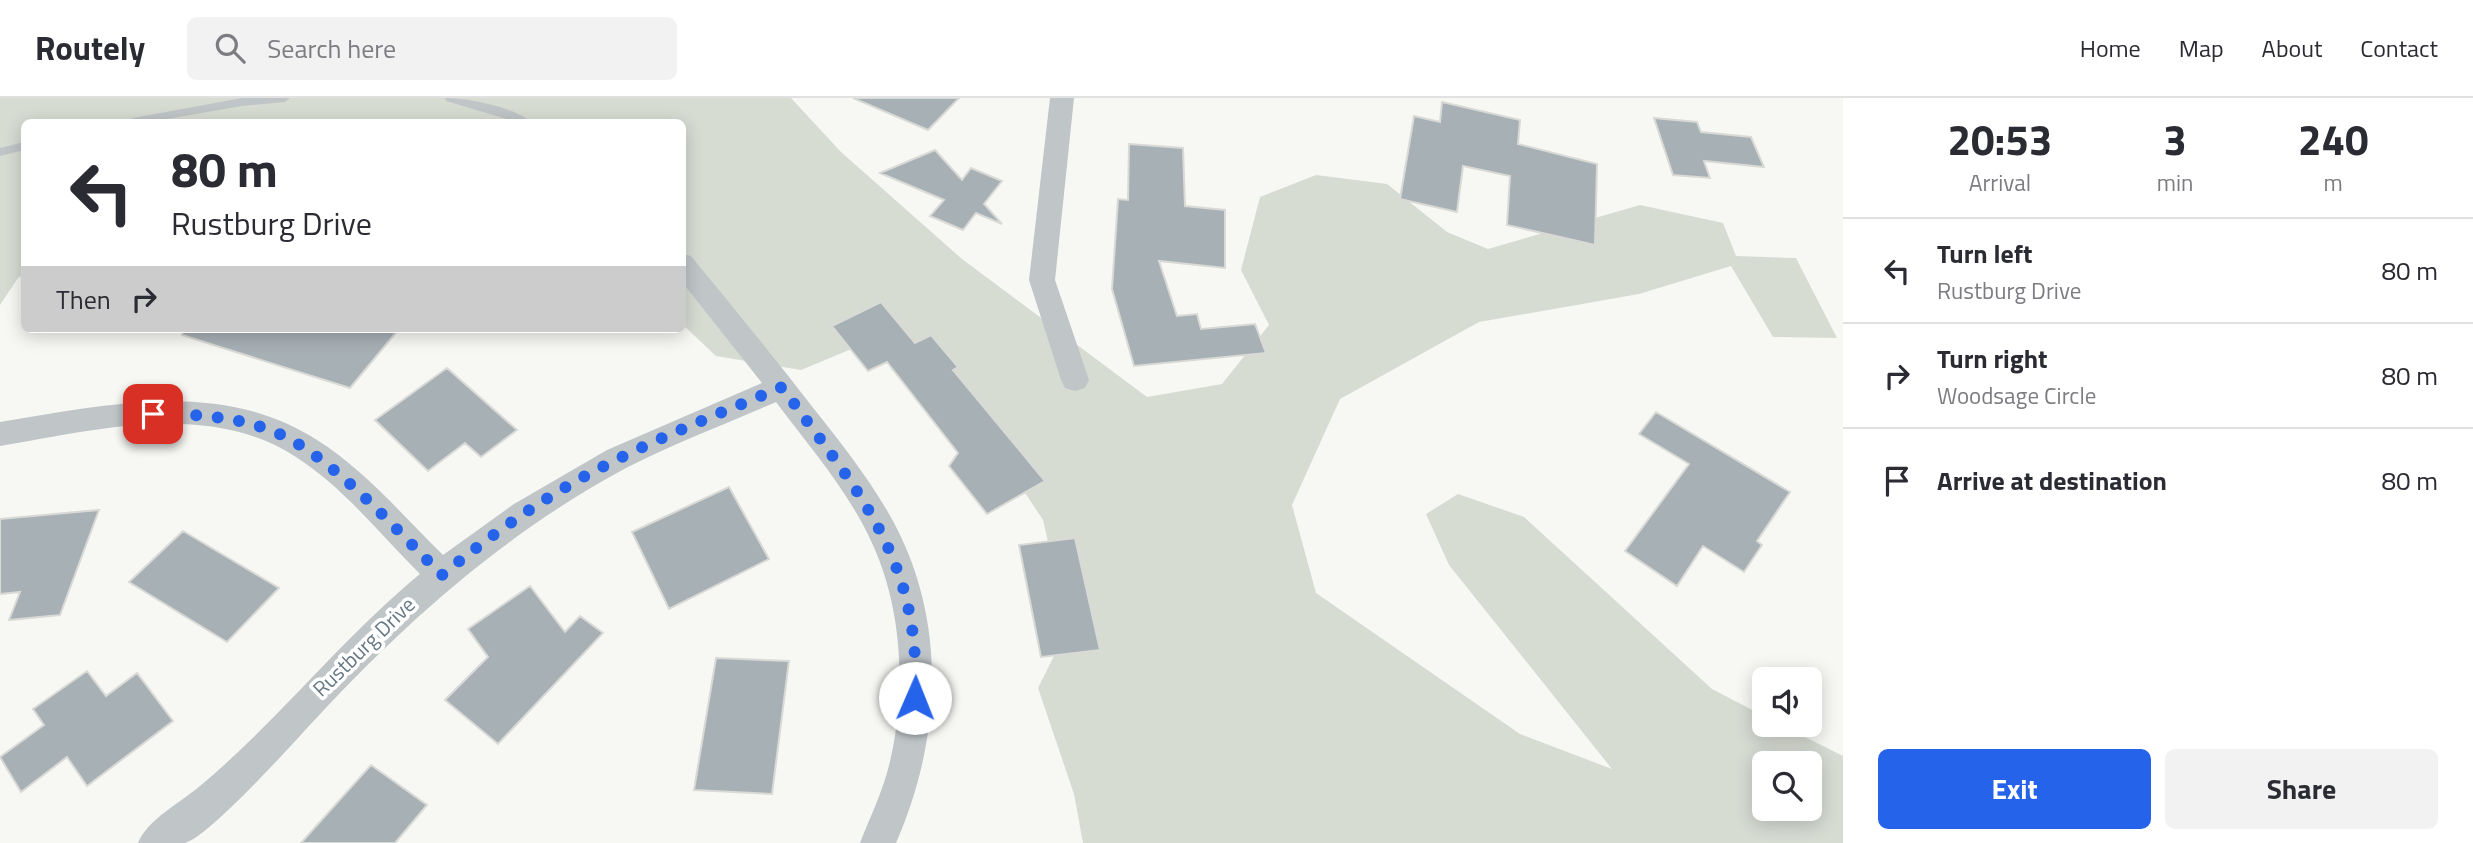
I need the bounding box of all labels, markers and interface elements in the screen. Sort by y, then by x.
search box [187,17,677,80]
text: Routely [35,23,145,73]
icon: search [211,29,249,67]
text: Search here [267,29,396,68]
text: Home [2080,30,2141,66]
text: Map [2179,30,2224,66]
text: About [2262,30,2322,66]
text: Contact [2360,30,2438,66]
text: 20:53 [1947,107,2052,171]
text: 3 [2163,107,2187,171]
text: 240 [2298,107,2368,171]
text: 80 m [171,131,278,206]
icon: left [56,147,147,238]
text: Arrival [1969,165,2031,200]
text: min [2157,165,2193,200]
text: m [2324,165,2343,200]
text: Rustburg Drive [171,199,372,247]
text: Turn left [1937,234,2032,273]
text: 80 m [2381,251,2438,290]
icon: left [1878,252,1916,290]
text: Rustburg Drive [1937,273,2081,308]
text: Then [56,280,111,319]
icon: right [125,280,163,318]
text: Turn right [1937,339,2048,378]
text: 80 m [2381,356,2438,395]
icon: right [1878,357,1916,395]
text: Woodsage Circle [1937,378,2096,413]
pin [123,384,183,444]
icon: arrive [134,395,172,433]
text: Arrive at destination [1937,461,2167,500]
text: 80 m [2381,461,2438,500]
icon: arrive [1878,462,1916,500]
street label: Rustburg Drive [305,589,422,704]
position arrow [878,661,952,735]
map controls [1752,667,1822,821]
button: sound [1752,667,1822,737]
button: Exit [1878,749,2151,829]
button: Share [2165,749,2438,829]
button: search [1752,751,1822,821]

